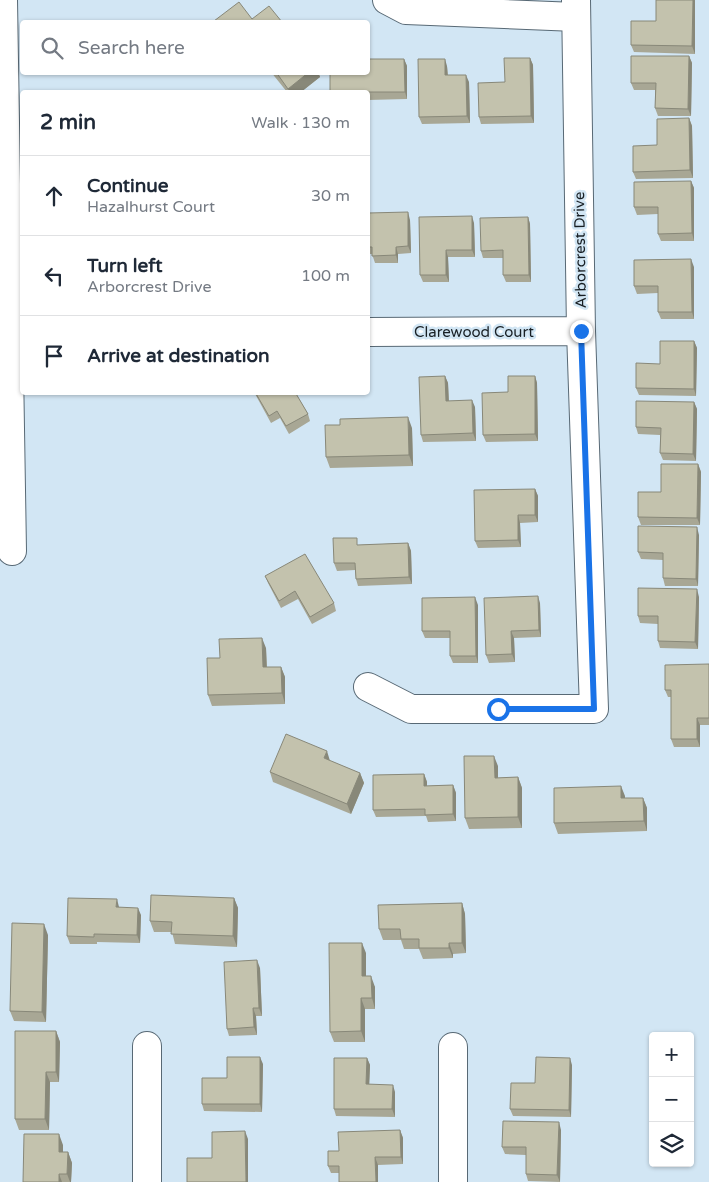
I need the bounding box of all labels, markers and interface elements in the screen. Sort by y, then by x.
search box [20,20,370,75]
icon: search [38,34,66,62]
text: Search here [78,37,185,59]
text: 2 min [40,110,96,135]
text: Walk · 130 m [251,113,350,133]
text: Continue [87,175,169,197]
icon: ahead [40,182,68,210]
text: 30 m [311,186,350,206]
street label: Arborcrest Drive [570,192,590,308]
text: Hazalhurst Court [87,197,215,217]
text: Turn left [87,255,163,277]
icon: left [40,262,68,290]
text: 100 m [301,266,350,286]
text: Arborcrest Drive [87,277,211,297]
route end [570,320,593,343]
street label: Clarewood Court [414,323,534,341]
icon: arrive [40,342,68,370]
text: Arrive at destination [87,345,270,367]
route start [487,698,510,721]
map controls [649,1032,694,1167]
button: + [649,1032,694,1077]
button: − [649,1077,694,1122]
button: layers [649,1122,694,1167]

